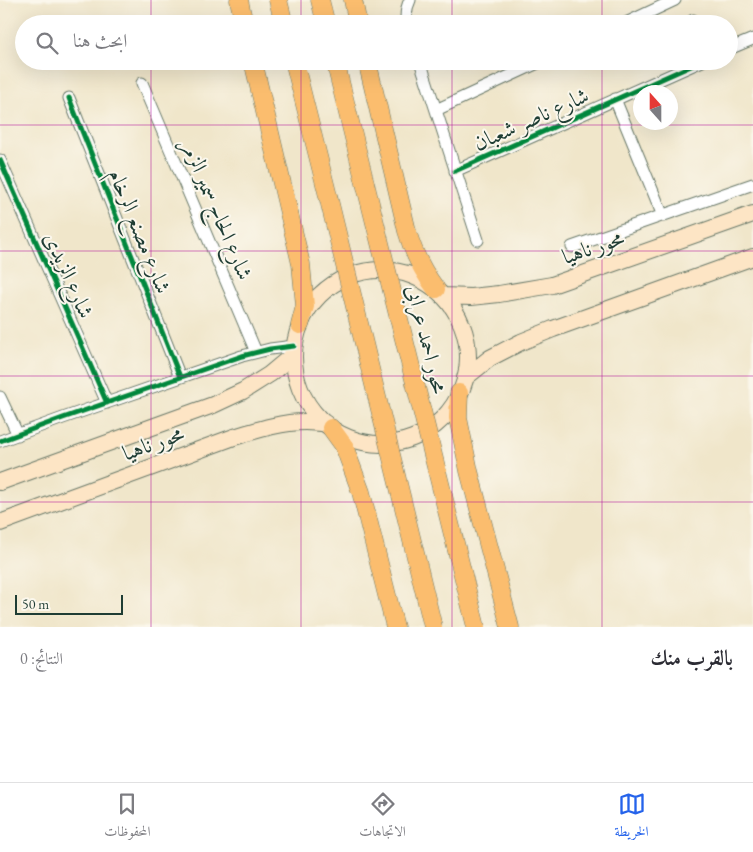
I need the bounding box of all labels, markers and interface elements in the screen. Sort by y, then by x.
search box [15,15,738,70]
text: ابحث هنا [73,28,127,53]
icon: search [33,29,61,57]
street label: شارع ناصر شعبان [469,81,595,161]
north arrow [633,85,678,130]
street label: شارع الحاج سمير الزمر [170,134,260,286]
street label: شارع مصنع الرخام [97,164,178,299]
street label: محور ناهيا [558,223,628,271]
street label: شارع الزيدى [33,227,101,324]
street label: محور احمد عرابى [398,281,455,398]
street label: محور ناهيا [118,418,189,468]
scale bar [15,592,122,615]
text: 50 m [22,595,49,613]
text: بالقرب منك [650,644,733,671]
text: النتائج: 0 [20,648,63,669]
tab: المحفوظات [104,790,151,845]
tab: الاتجاهات [359,790,406,845]
tab: الخريطة [615,790,649,845]

